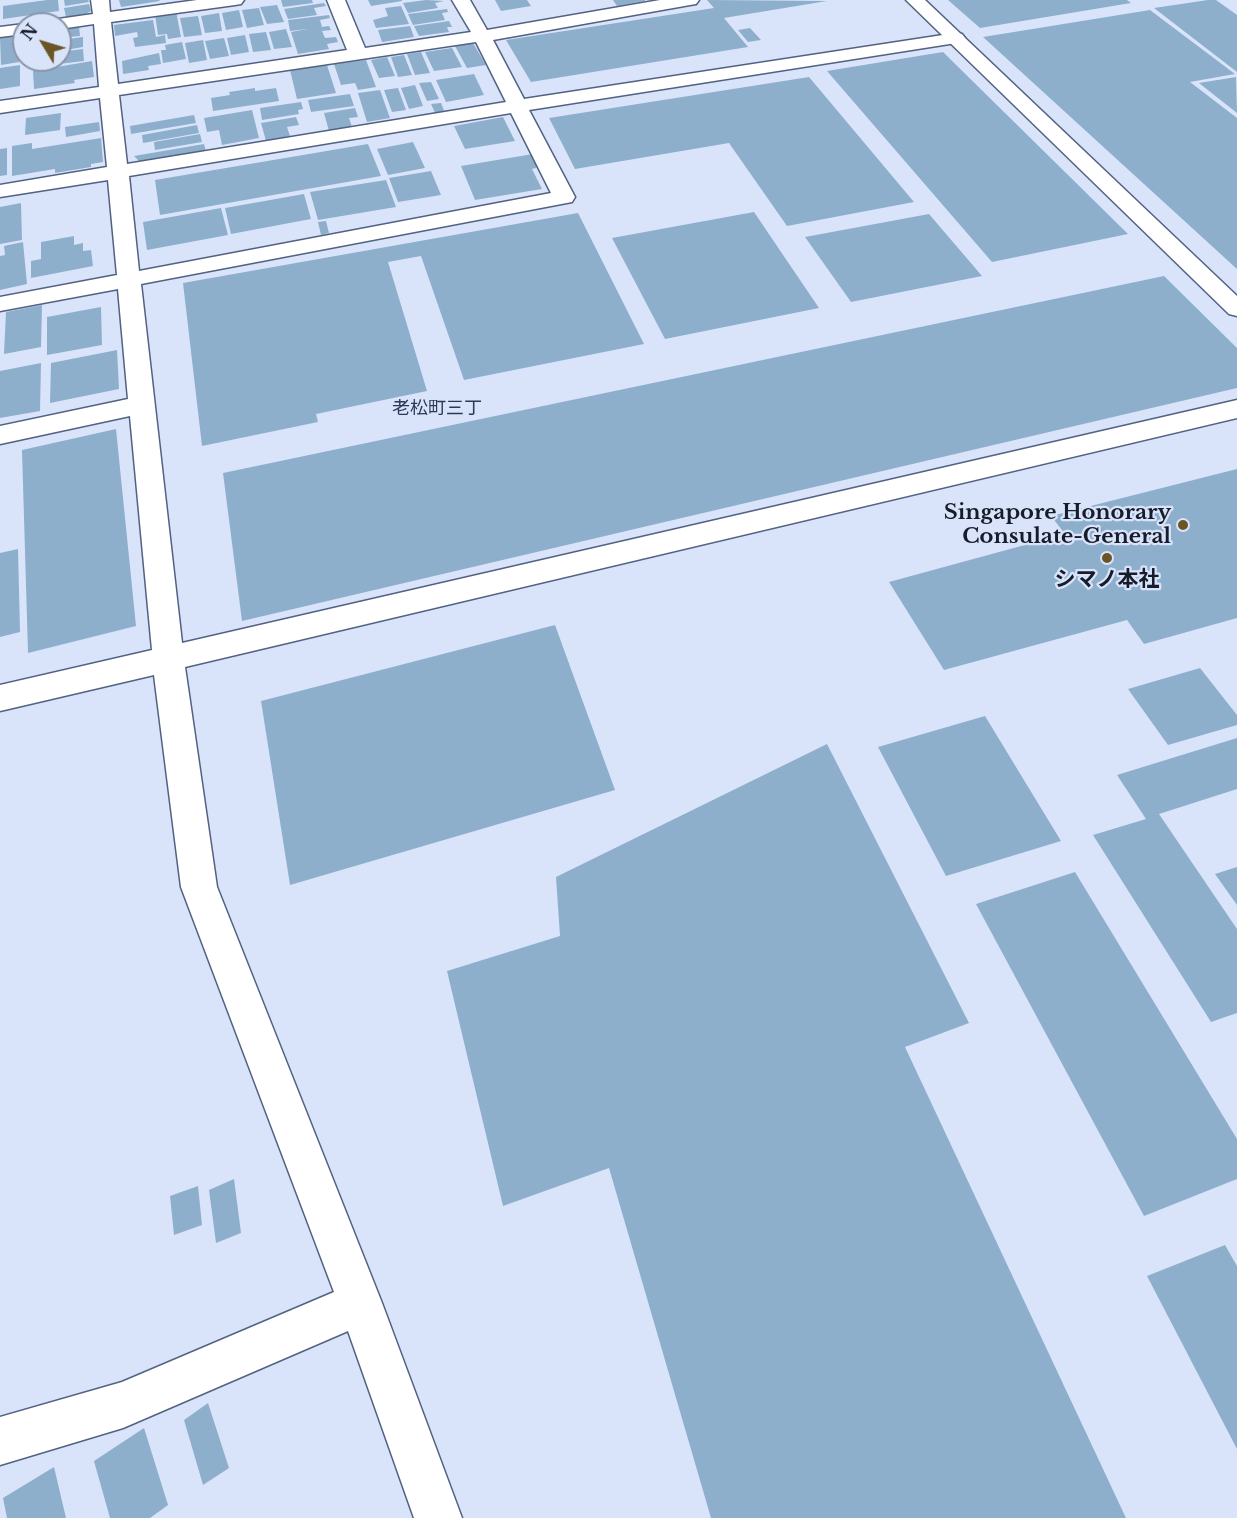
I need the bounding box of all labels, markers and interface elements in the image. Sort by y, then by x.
north arrow [12,12,72,72]
text: N [17,20,42,44]
district label: 老松町三丁 [392,398,482,420]
place label: Singapore Honorary Consulate-General [944,500,1171,550]
marker: Singapore Honorary Consulate-General [1176,518,1190,532]
marker: シマノ本社 [1100,551,1114,565]
place label: シマノ本社 [1055,567,1159,593]

